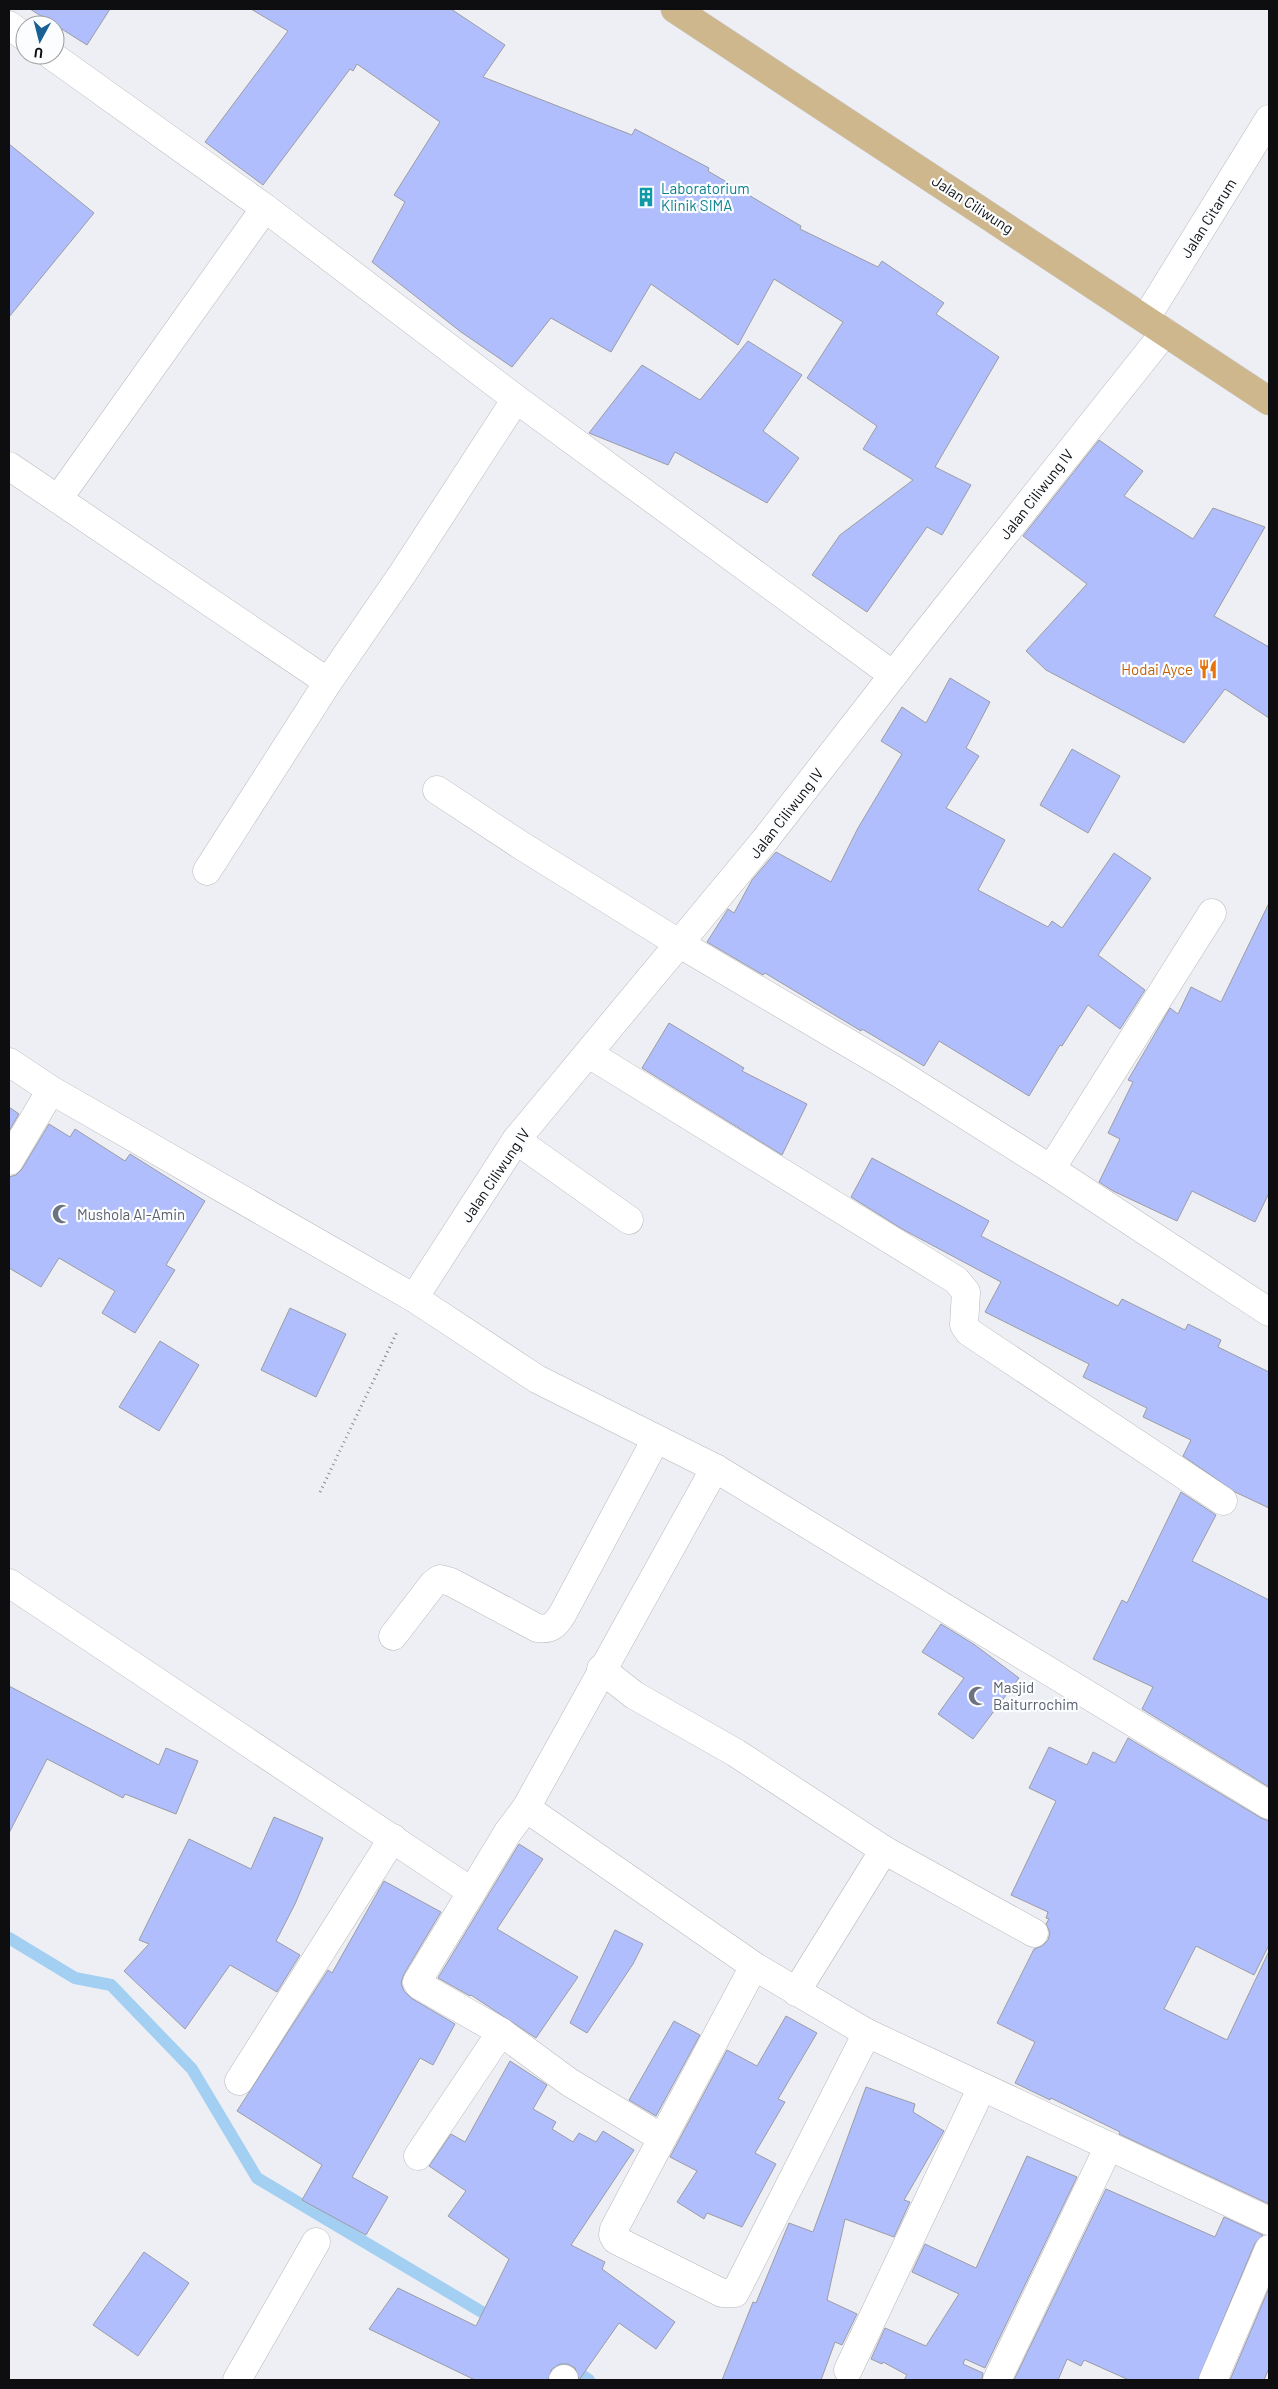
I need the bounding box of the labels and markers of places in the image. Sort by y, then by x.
place label: Laboratorium Klinik SIMA [661,179,750,214]
building icon: Laboratorium Klinik SIMA [635,186,657,208]
restaurant icon: Hodai Ayce [1197,658,1219,680]
place label: Hodai Ayce [1121,660,1193,678]
mosque icon: Mushola Al-Amin [51,1203,73,1225]
place label: Mushola Al-Amin [77,1205,185,1223]
place label: Masjid Baiturrochim [993,1678,1078,1713]
mosque icon: Masjid Baiturrochim [967,1685,989,1707]

